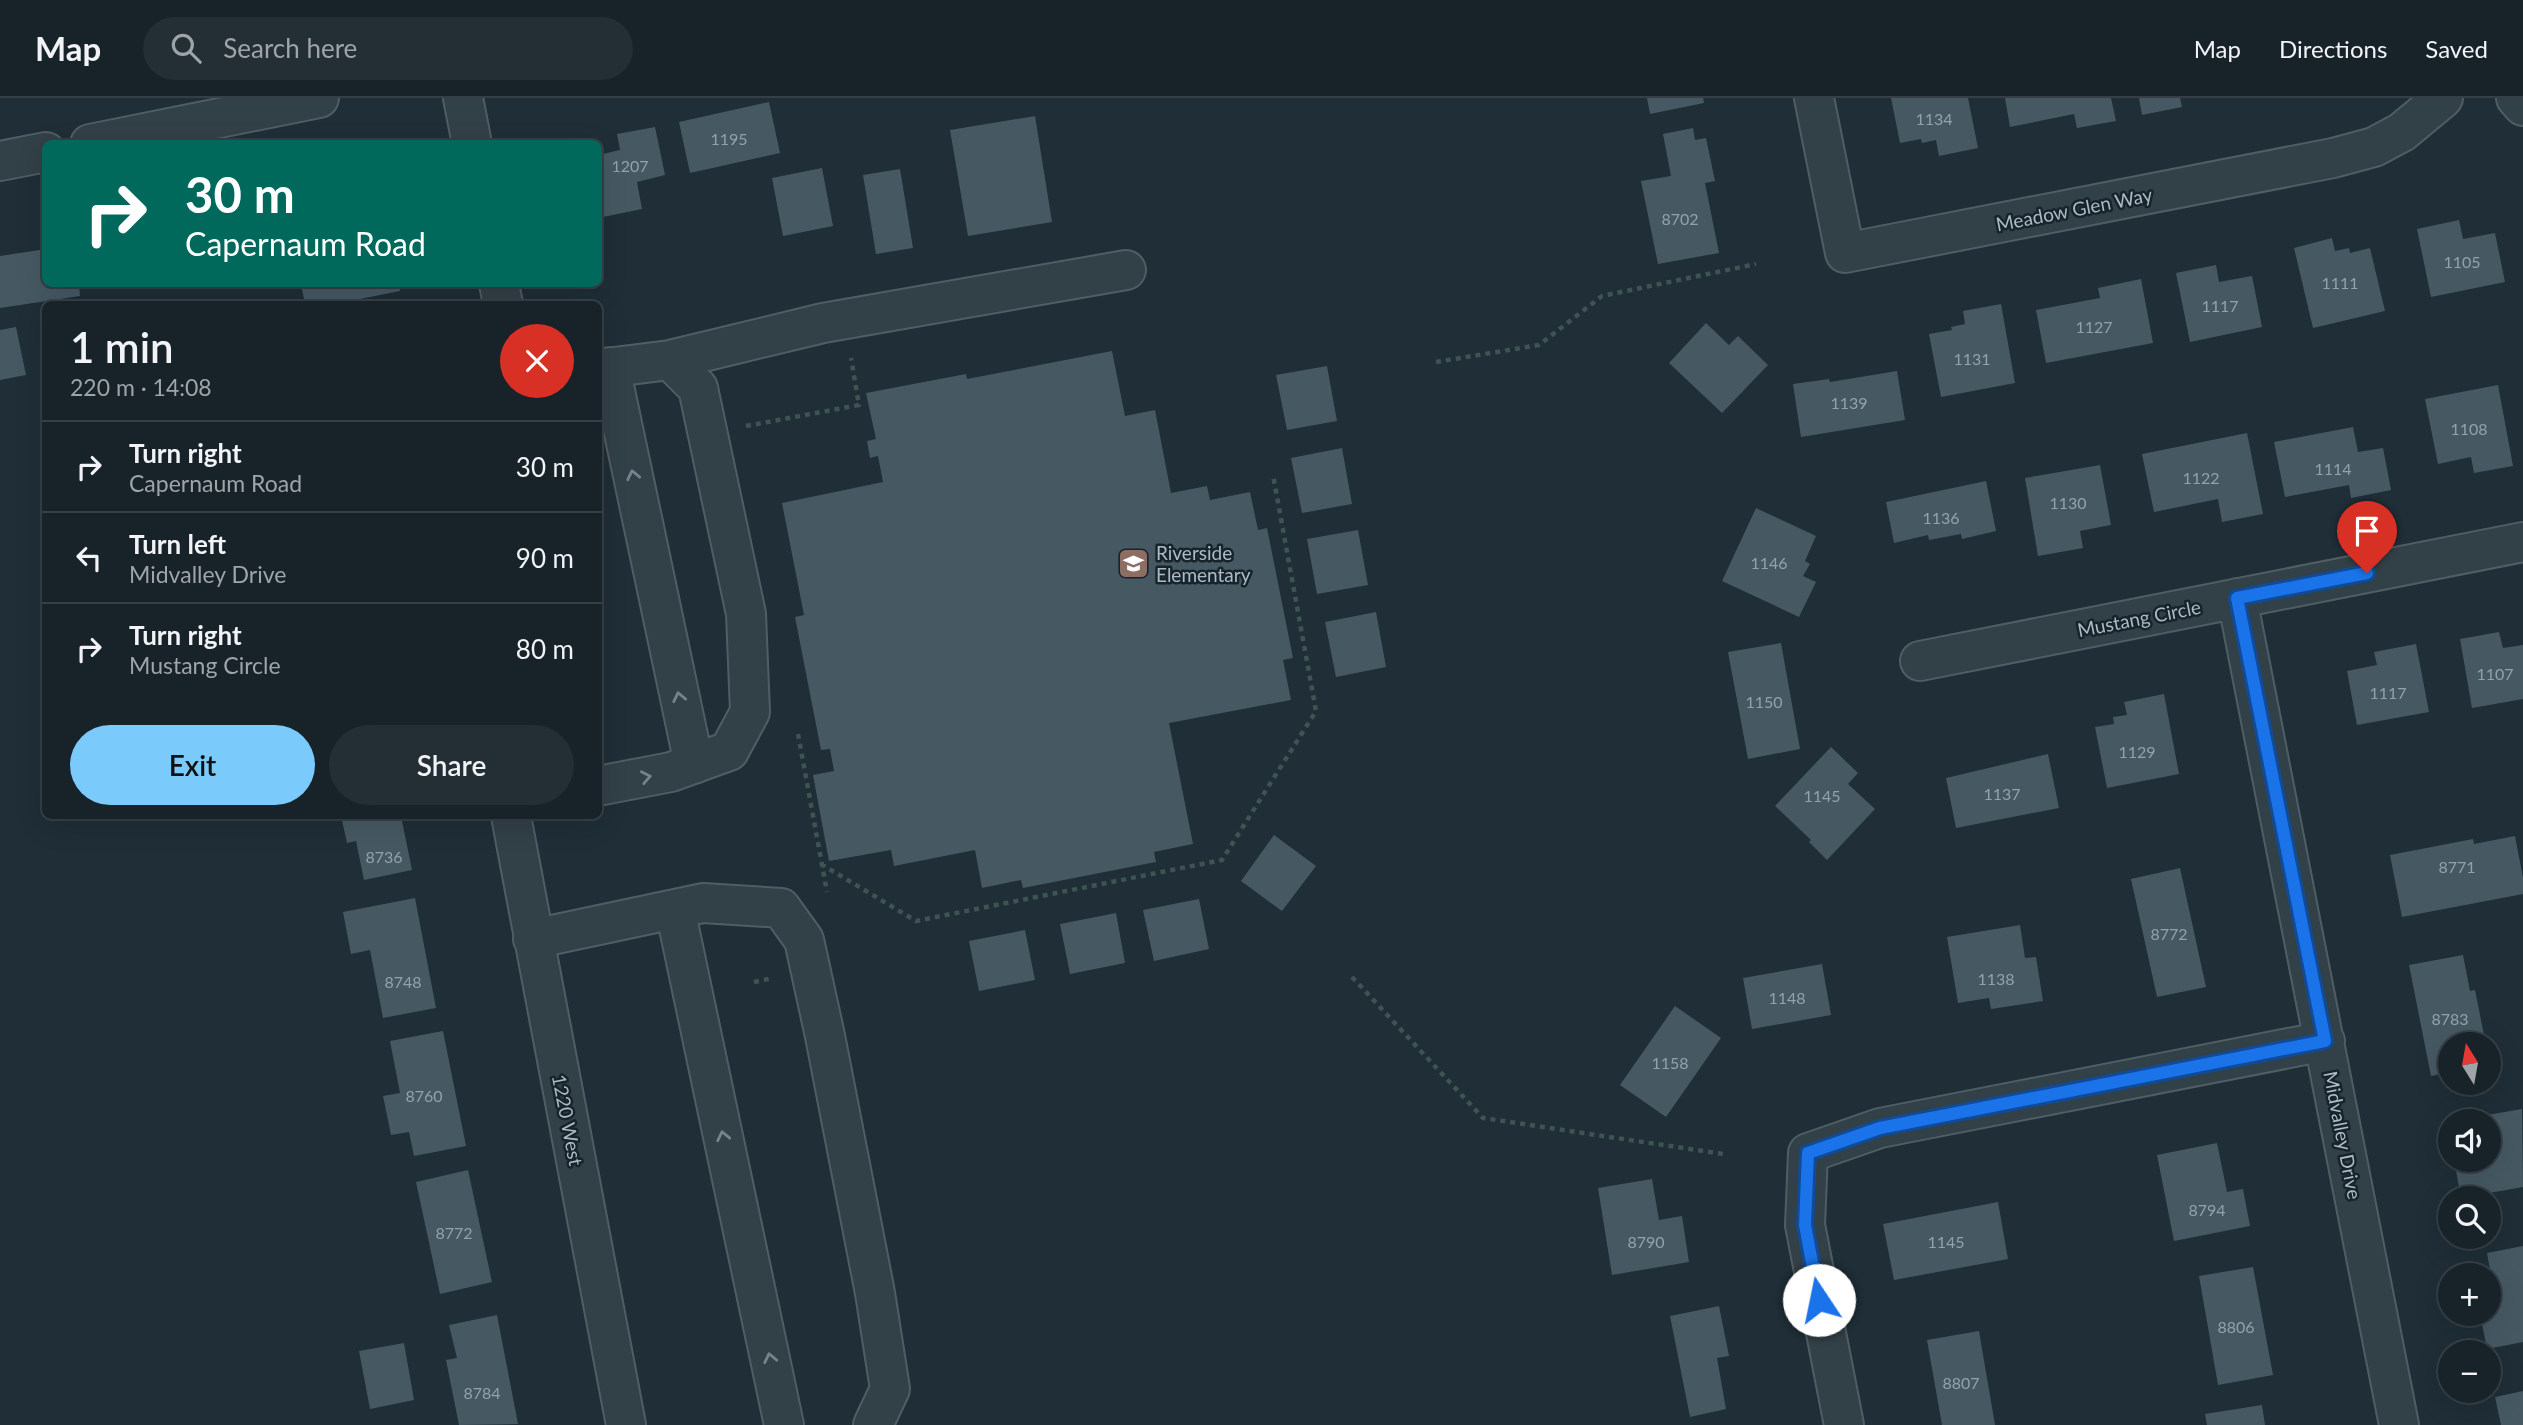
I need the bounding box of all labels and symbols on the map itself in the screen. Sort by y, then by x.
house number: 1134 [1915,109,1953,128]
house number: 1195 [710,129,748,148]
house number: 1207 [611,156,649,175]
street label: Meadow Glen Way [1994,183,2154,235]
house number: 8702 [1661,209,1699,228]
house number: 1105 [2443,252,2481,271]
house number: 1111 [2321,273,2359,292]
house number: 1117 [2201,296,2239,315]
house number: 1127 [2075,317,2113,336]
house number: 1131 [1953,349,1991,368]
house number: 1139 [1830,393,1868,412]
house number: 1108 [2450,419,2488,438]
house number: 1114 [2314,459,2352,478]
house number: 1122 [2182,468,2220,487]
one-way arrow [626,469,641,481]
house number: 1130 [2049,493,2087,512]
pin [2337,501,2397,573]
house number: 1136 [1922,508,1960,527]
place label: Riverside Elementary [1156,541,1251,586]
school or university icon: Riverside Elementary [1116,546,1150,580]
house number: 1146 [1750,553,1788,572]
street label: Mustang Circle [2075,595,2203,641]
house number: 1107 [2476,664,2514,683]
house number: 1117 [2369,683,2407,702]
one-way arrow [673,691,688,703]
house number: 1150 [1745,692,1783,711]
house number: 1129 [2118,742,2156,761]
one-way arrow [640,770,652,785]
house number: 1137 [1983,784,2021,803]
house number: 1145 [1803,786,1841,805]
house number: 8736 [365,847,403,866]
house number: 8771 [2438,857,2476,876]
house number: 8772 [2150,924,2188,943]
house number: 1138 [1977,969,2015,988]
house number: 8748 [384,972,422,991]
house number: 1148 [1768,988,1806,1007]
house number: 8783 [2431,1009,2469,1028]
north arrow [2438,1032,2501,1096]
house number: 1158 [1651,1053,1689,1072]
street label: Midvalley Drive [2319,1069,2367,1201]
street label: 1220 West [548,1072,588,1168]
house number: 8760 [405,1086,443,1105]
one-way arrow [717,1130,731,1142]
house number: 8794 [2188,1200,2226,1219]
house number: 8772 [435,1223,473,1242]
house number: 8790 [1627,1232,1665,1251]
house number: 1145 [1927,1232,1965,1251]
position arrow [1782,1263,1856,1337]
house number: 8806 [2217,1317,2255,1336]
one-way arrow [764,1352,779,1364]
house number: 8807 [1942,1373,1980,1392]
house number: 8784 [463,1383,501,1402]

